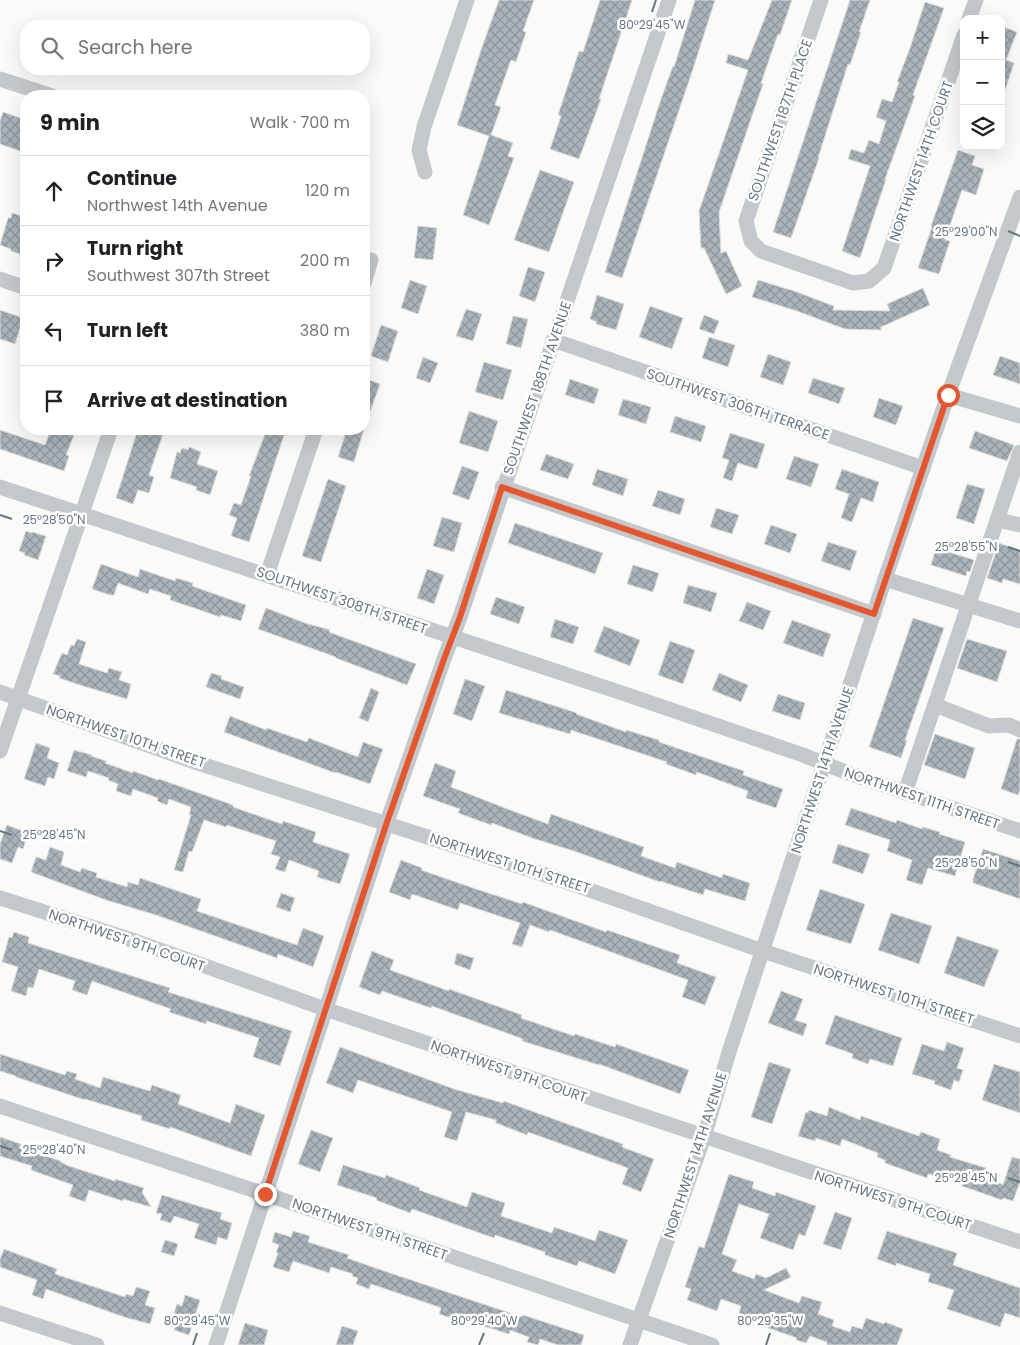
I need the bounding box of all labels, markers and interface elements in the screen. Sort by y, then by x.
map controls [960,15,1005,150]
button: + [960,15,1005,60]
text: 80°29'45"W [619,16,686,33]
search box [20,20,370,75]
icon: search [38,34,66,62]
text: Search here [78,34,192,61]
street label: SOUTHWEST 187TH PLACE [743,36,817,204]
button: − [960,60,1005,105]
street label: NORTHWEST 14TH COURT [884,78,958,244]
button: layers [960,105,1005,150]
text: 9 min [40,108,100,137]
text: Walk · 700 m [250,111,350,134]
text: Continue [87,165,177,192]
icon: ahead [40,177,68,205]
text: 120 m [305,179,350,202]
text: Northwest 14th Avenue [87,194,268,217]
text: 25°29'00"N [935,223,997,240]
text: Turn right [87,235,183,262]
icon: right [40,247,68,275]
text: 200 m [300,249,350,272]
text: Southwest 307th Street [87,264,270,287]
street label: SOUTHWEST 188TH AVENUE [498,299,576,477]
icon: left [40,317,68,345]
text: Turn left [87,317,168,344]
text: 380 m [300,319,350,342]
street label: SOUTHWEST 306TH TERRACE [644,363,832,445]
route start [937,384,960,407]
icon: arrive [40,387,68,415]
text: Arrive at destination [87,387,288,414]
text: 25°28'50"N [23,511,85,528]
text: 25°28'55"N [935,538,997,555]
street label: SOUTHWEST 308TH STREET [254,561,430,639]
street label: NORTHWEST 14TH AVENUE [786,684,858,856]
street label: NORTHWEST 10TH STREET [44,699,209,773]
street label: NORTHWEST 11TH STREET [842,762,1003,834]
text: 25°28'45"N [23,826,85,843]
street label: NORTHWEST 10TH STREET [427,828,593,899]
text: 25°28'50"N [935,854,997,871]
street label: NORTHWEST 9TH COURT [46,904,208,976]
street label: NORTHWEST 10TH STREET [811,959,977,1030]
street label: NORTHWEST 9TH COURT [428,1035,590,1107]
street label: NORTHWEST 14TH AVENUE [659,1069,731,1241]
text: 25°28'40"N [23,1141,85,1158]
street label: NORTHWEST 9TH COURT [812,1165,975,1235]
text: 25°28'45"N [935,1169,997,1186]
route end [254,1183,277,1206]
street label: NORTHWEST 9TH STREET [290,1193,451,1265]
text: 80°29'45"W [164,1312,231,1329]
text: 80°29'40"W [451,1312,518,1329]
text: 80°29'35"W [737,1312,803,1329]

